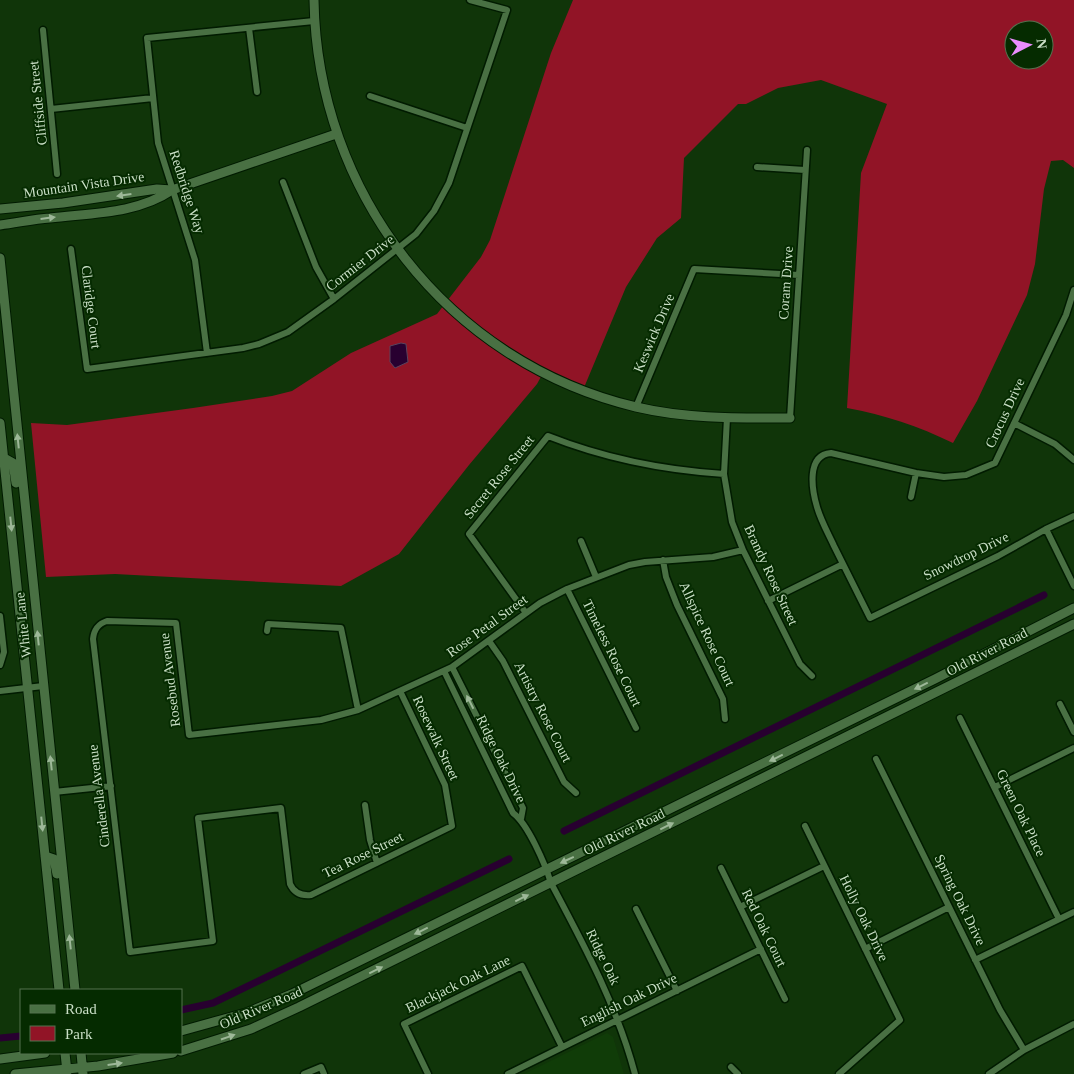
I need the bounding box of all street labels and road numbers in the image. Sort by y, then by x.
street label: Cliffside Street [26,60,50,146]
street label: Redbridge Way [166,148,208,236]
street label: Mountain Vista Drive [23,169,145,201]
street label: Cormier Drive [323,232,397,294]
street label: Coram Drive [776,246,796,320]
street label: Claridge Court [78,265,104,350]
street label: Keswick Drive [631,291,677,375]
street label: Crocus Drive [982,376,1028,450]
street label: Secret Rose Street [461,432,537,522]
street label: Brandy Rose Street [741,522,801,628]
street label: Snowdrop Drive [921,529,1011,583]
street label: Allspice Rose Court [676,579,738,689]
street label: White Lane [12,592,34,658]
street label: Rose Petal Street [444,592,530,660]
street label: Timeless Rose Court [580,597,644,709]
street label: Old River Road [944,625,1030,679]
street label: Rosebud Avenue [157,632,183,728]
street label: Artistry Rose Court [511,659,575,765]
street label: Rosewalk Street [410,693,462,783]
street label: Ridge Oak Drive [473,713,529,805]
street label: Cinderella Avenue [85,744,113,848]
street label: Green Oak Place [993,767,1049,859]
street label: Old River Road [581,806,667,858]
street label: Tea Rose Street [320,829,406,881]
street label: Spring Oak Drive [931,852,989,948]
street label: Holly Oak Drive [837,872,891,964]
street label: Red Oak Court [739,887,789,969]
street label: Ridge Oak [583,927,623,987]
street label: Blackjack Oak Lane [403,952,513,1016]
street label: English Oak Drive [579,970,679,1030]
street label: Old River Road [217,984,305,1032]

